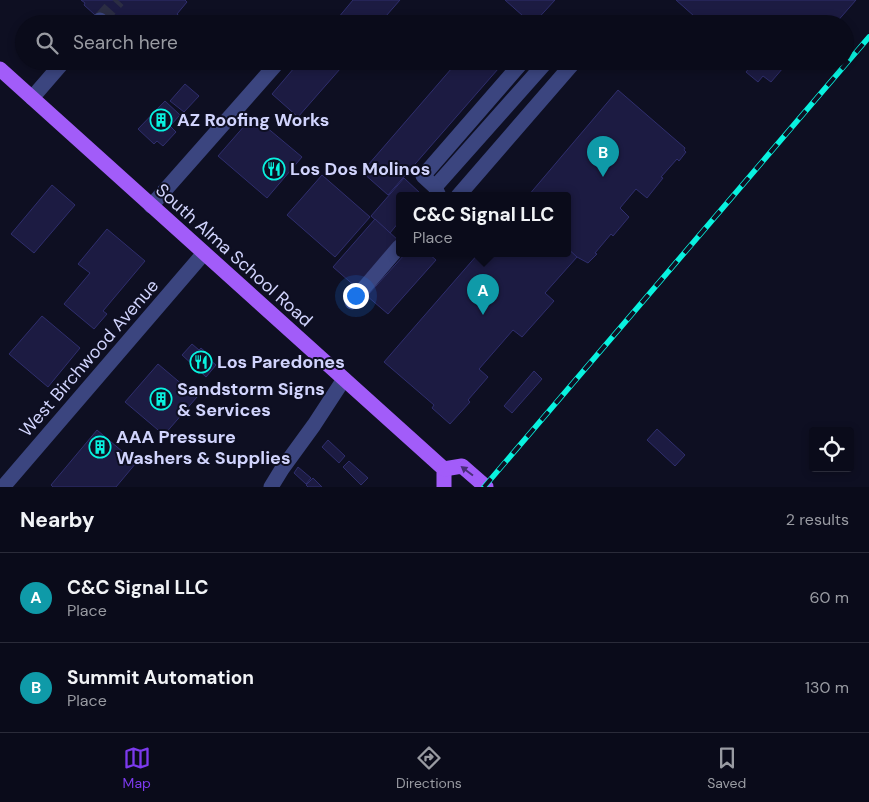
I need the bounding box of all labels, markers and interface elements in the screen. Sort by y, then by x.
search box [15,15,854,70]
icon: search [33,29,61,57]
text: Search here [73,30,178,55]
building icon: AZ Roofing Works [149,108,173,132]
place label: AZ Roofing Works [177,108,329,132]
pin: B [587,136,619,177]
restaurant icon: Los Dos Molinos [262,157,286,181]
place label: Los Dos Molinos [290,157,430,181]
street label: South Alma School Road [150,178,318,332]
popup [396,192,571,257]
text: C&C Signal LLC [413,202,554,227]
text: Place [413,227,453,248]
street label: West Birchwood Avenue [14,274,164,442]
pin: A [467,274,499,315]
your location [343,283,369,309]
restaurant icon: Los Paredones [189,350,213,374]
place label: Los Paredones [217,350,345,374]
place label: Sandstorm Signs & Services [177,377,325,422]
building icon: Sandstorm Signs & Services [149,387,173,411]
place label: AAA Pressure Washers & Supplies [116,425,291,470]
map controls [809,427,854,472]
button: locate [809,427,854,472]
building icon: AAA Pressure Washers & Supplies [88,435,112,459]
one-way arrow [460,466,474,476]
text: Nearby [20,506,94,534]
text: 2 results [786,509,849,530]
text: C&C Signal LLC [67,575,209,600]
text: A [30,587,42,608]
text: 60 m [809,587,849,608]
text: Place [67,600,107,621]
text: Summit Automation [67,665,254,690]
text: B [31,677,41,698]
text: 130 m [805,677,849,698]
text: Place [67,690,107,711]
tab: Map [123,744,151,792]
tab: Directions [396,744,462,792]
tab: Saved [707,744,746,792]

